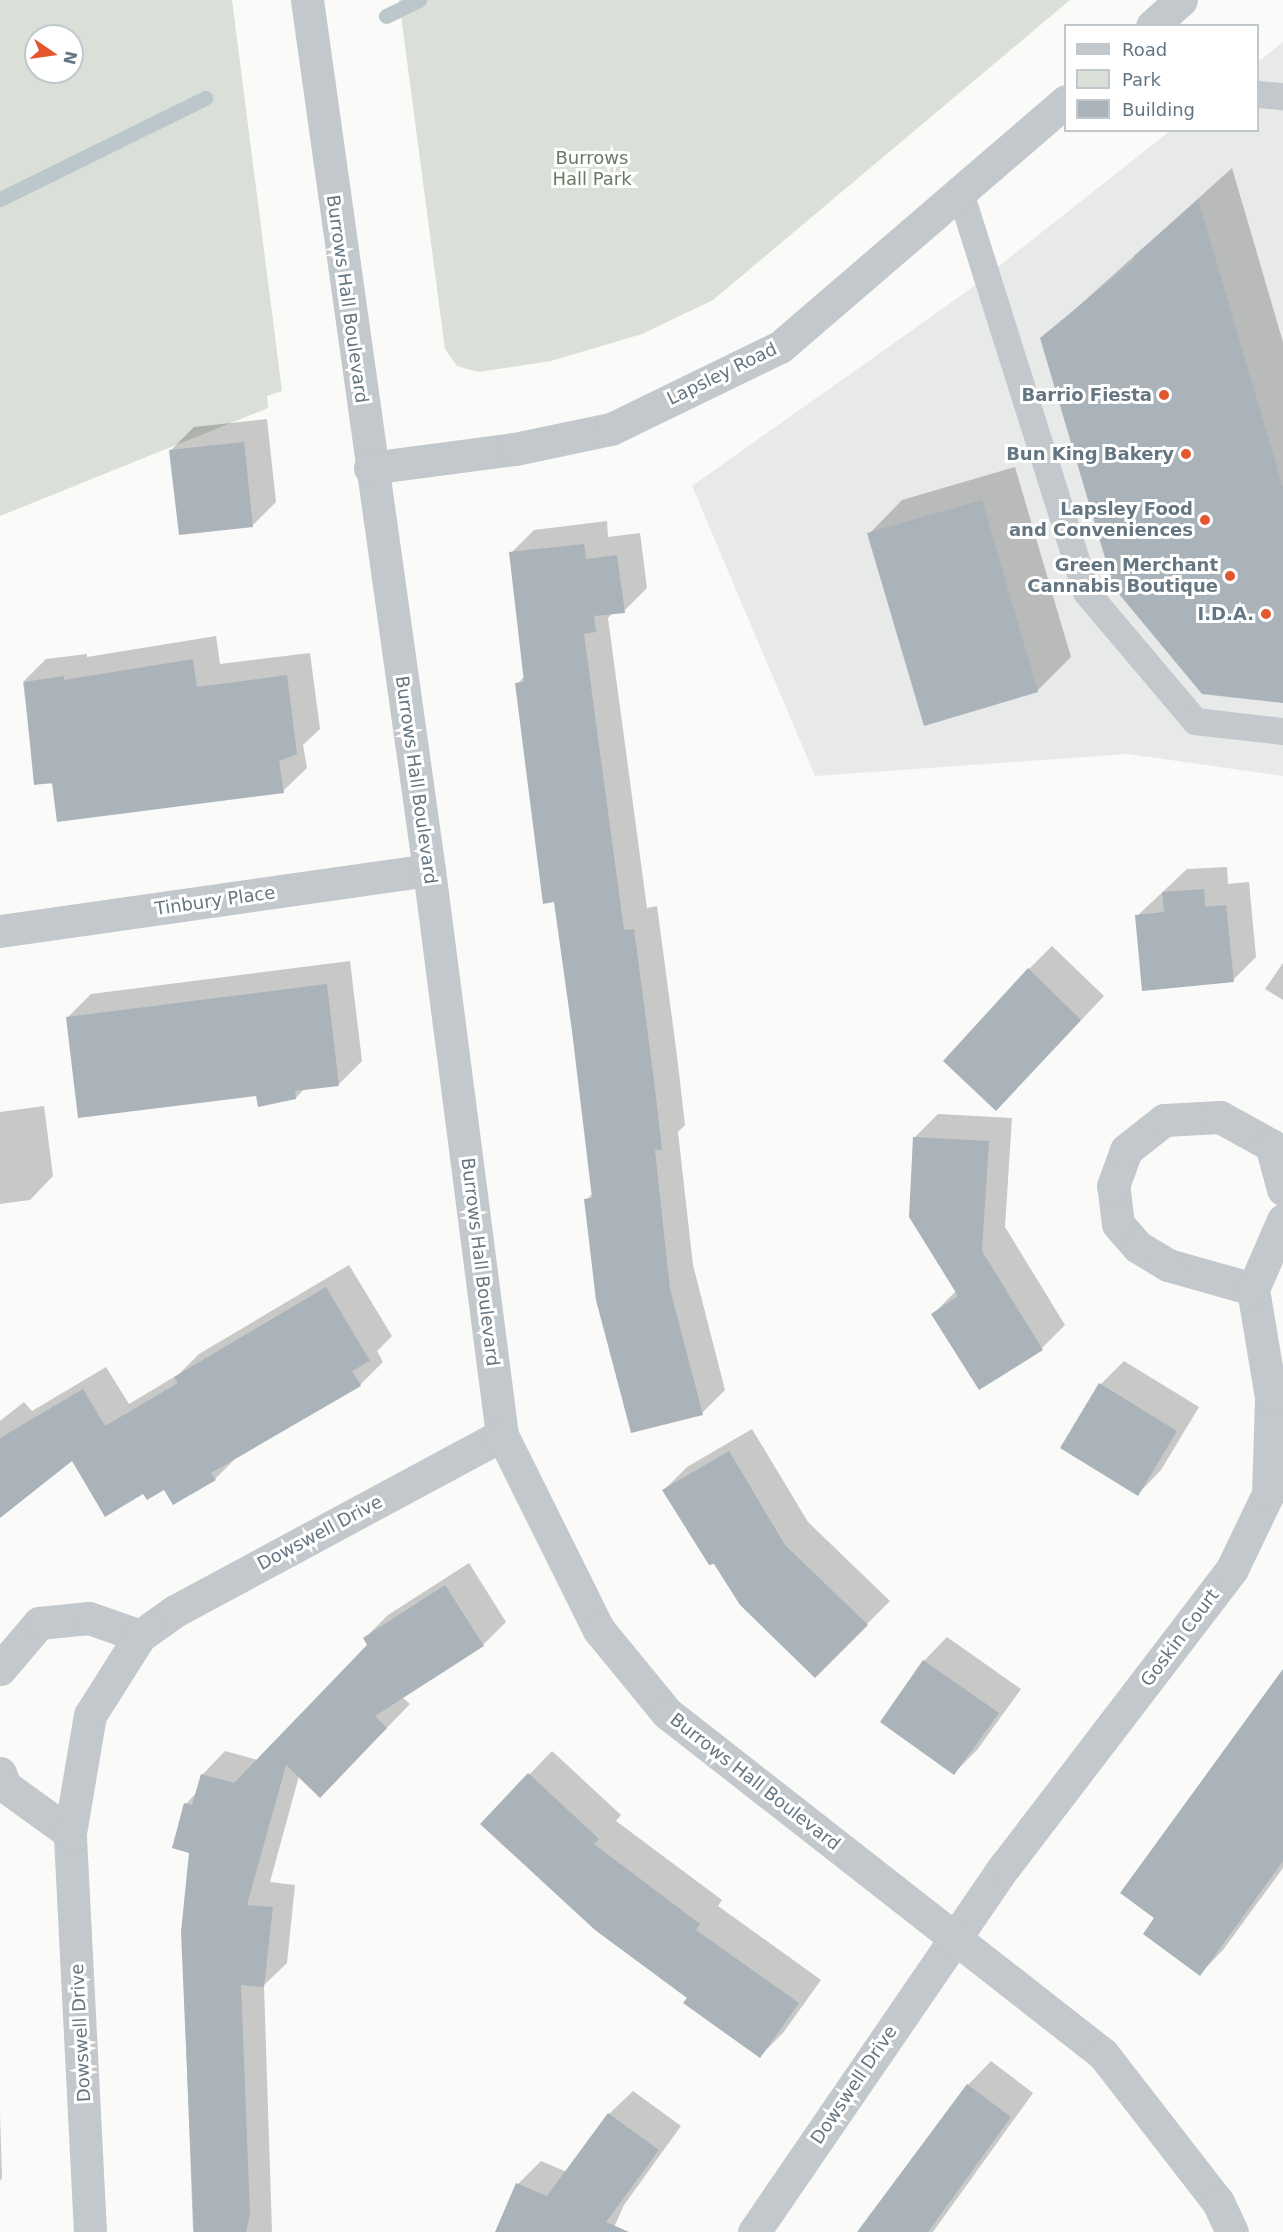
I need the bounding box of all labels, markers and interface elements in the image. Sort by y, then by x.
north arrow [24,24,84,84]
legend [1064,24,1259,132]
text: Road [1122,39,1167,60]
text: N [59,49,81,66]
text: Park [1122,69,1161,90]
text: Building [1122,99,1195,120]
park label: Burrows Hall Park [552,148,632,190]
street label: Burrows Hall Boulevard [322,194,372,404]
street label: Lapsley Road [664,338,780,410]
place label: Barrio Fiesta [1021,384,1152,406]
marker: Barrio Fiesta [1157,388,1171,402]
place label: Bun King Bakery [1006,443,1174,465]
marker: Bun King Bakery [1179,447,1193,461]
place label: Lapsley Food and Conveniences [1009,499,1193,542]
marker: Lapsley Food and Conveniences [1198,513,1212,527]
place label: Green Merchant Cannabis Boutique [1027,555,1218,598]
marker: Green Merchant Cannabis Boutique [1223,569,1237,583]
place label: I.D.A. [1198,603,1254,625]
marker: I.D.A. [1259,607,1273,621]
street label: Burrows Hall Boulevard [391,675,441,885]
street label: Tinbury Place [153,882,277,920]
street label: Burrows Hall Boulevard [456,1156,504,1368]
street label: Dowswell Drive [254,1491,386,1575]
street label: Goskin Court [1136,1585,1224,1691]
street label: Burrows Hall Boulevard [666,1709,844,1855]
street label: Dowswell Drive [67,1963,95,2103]
street label: Dowswell Drive [806,2022,902,2148]

